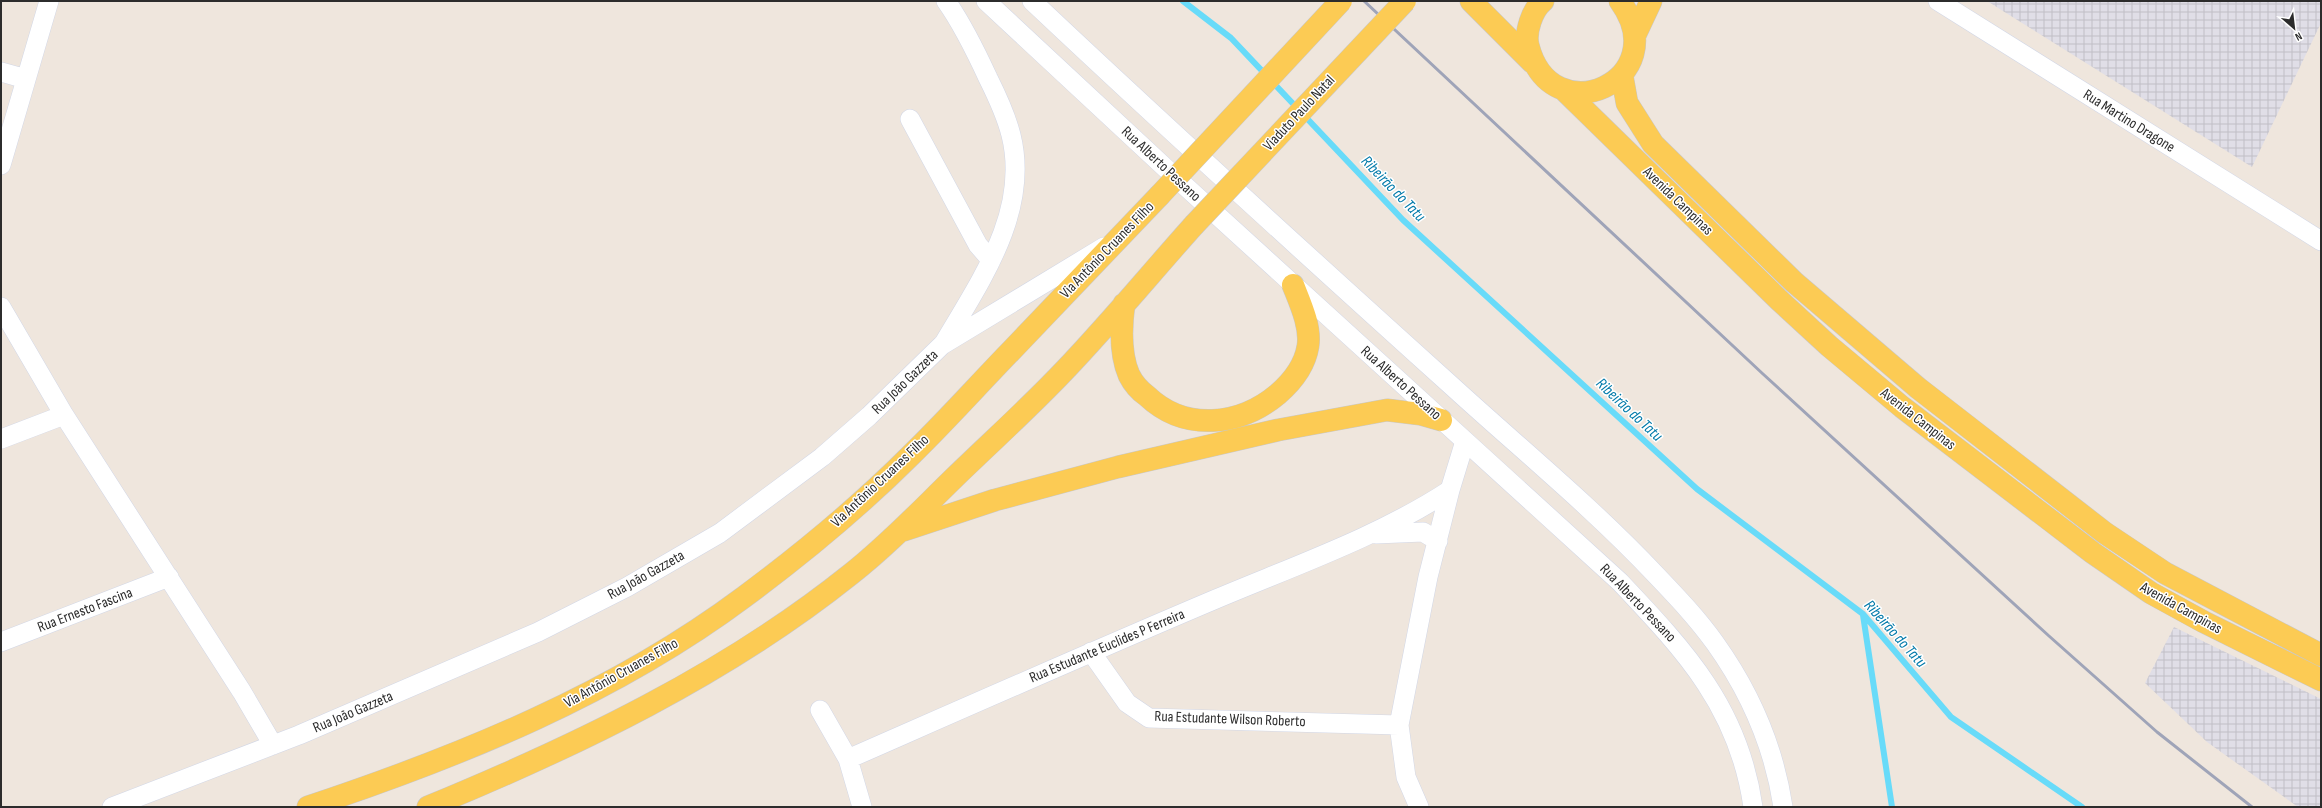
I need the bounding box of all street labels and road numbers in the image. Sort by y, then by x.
street label: Viaduto Paulo Natal [1259,71,1339,155]
street label: Rua Martino Dragone [2080,85,2178,157]
street label: Rua Alberto Pessano [1117,122,1205,206]
street label: Avenida Campinas [1638,162,1717,239]
street label: Via Antônio Cruanes Filho [1056,198,1158,302]
street label: Rua Alberto Pessano [1357,342,1445,424]
street label: Rua João Gazzeta [868,345,942,418]
street label: Avenida Campinas [1876,383,1960,454]
street label: Via Antônio Cruanes Filho [827,431,933,531]
street label: Rua João Gazzeta [604,546,688,604]
street label: Rua Alberto Pessano [1596,560,1680,646]
street label: Avenida Campinas [2136,577,2225,638]
street label: Rua Ernesto Fascina [35,583,135,637]
street label: Rua Estudante Euclides P Ferreira [1026,605,1188,687]
street label: Via Antônio Cruanes Filho [561,634,681,712]
street label: Rua João Gazzeta [310,687,396,737]
street label: Rua Estudante Wilson Roberto [1154,707,1306,731]

